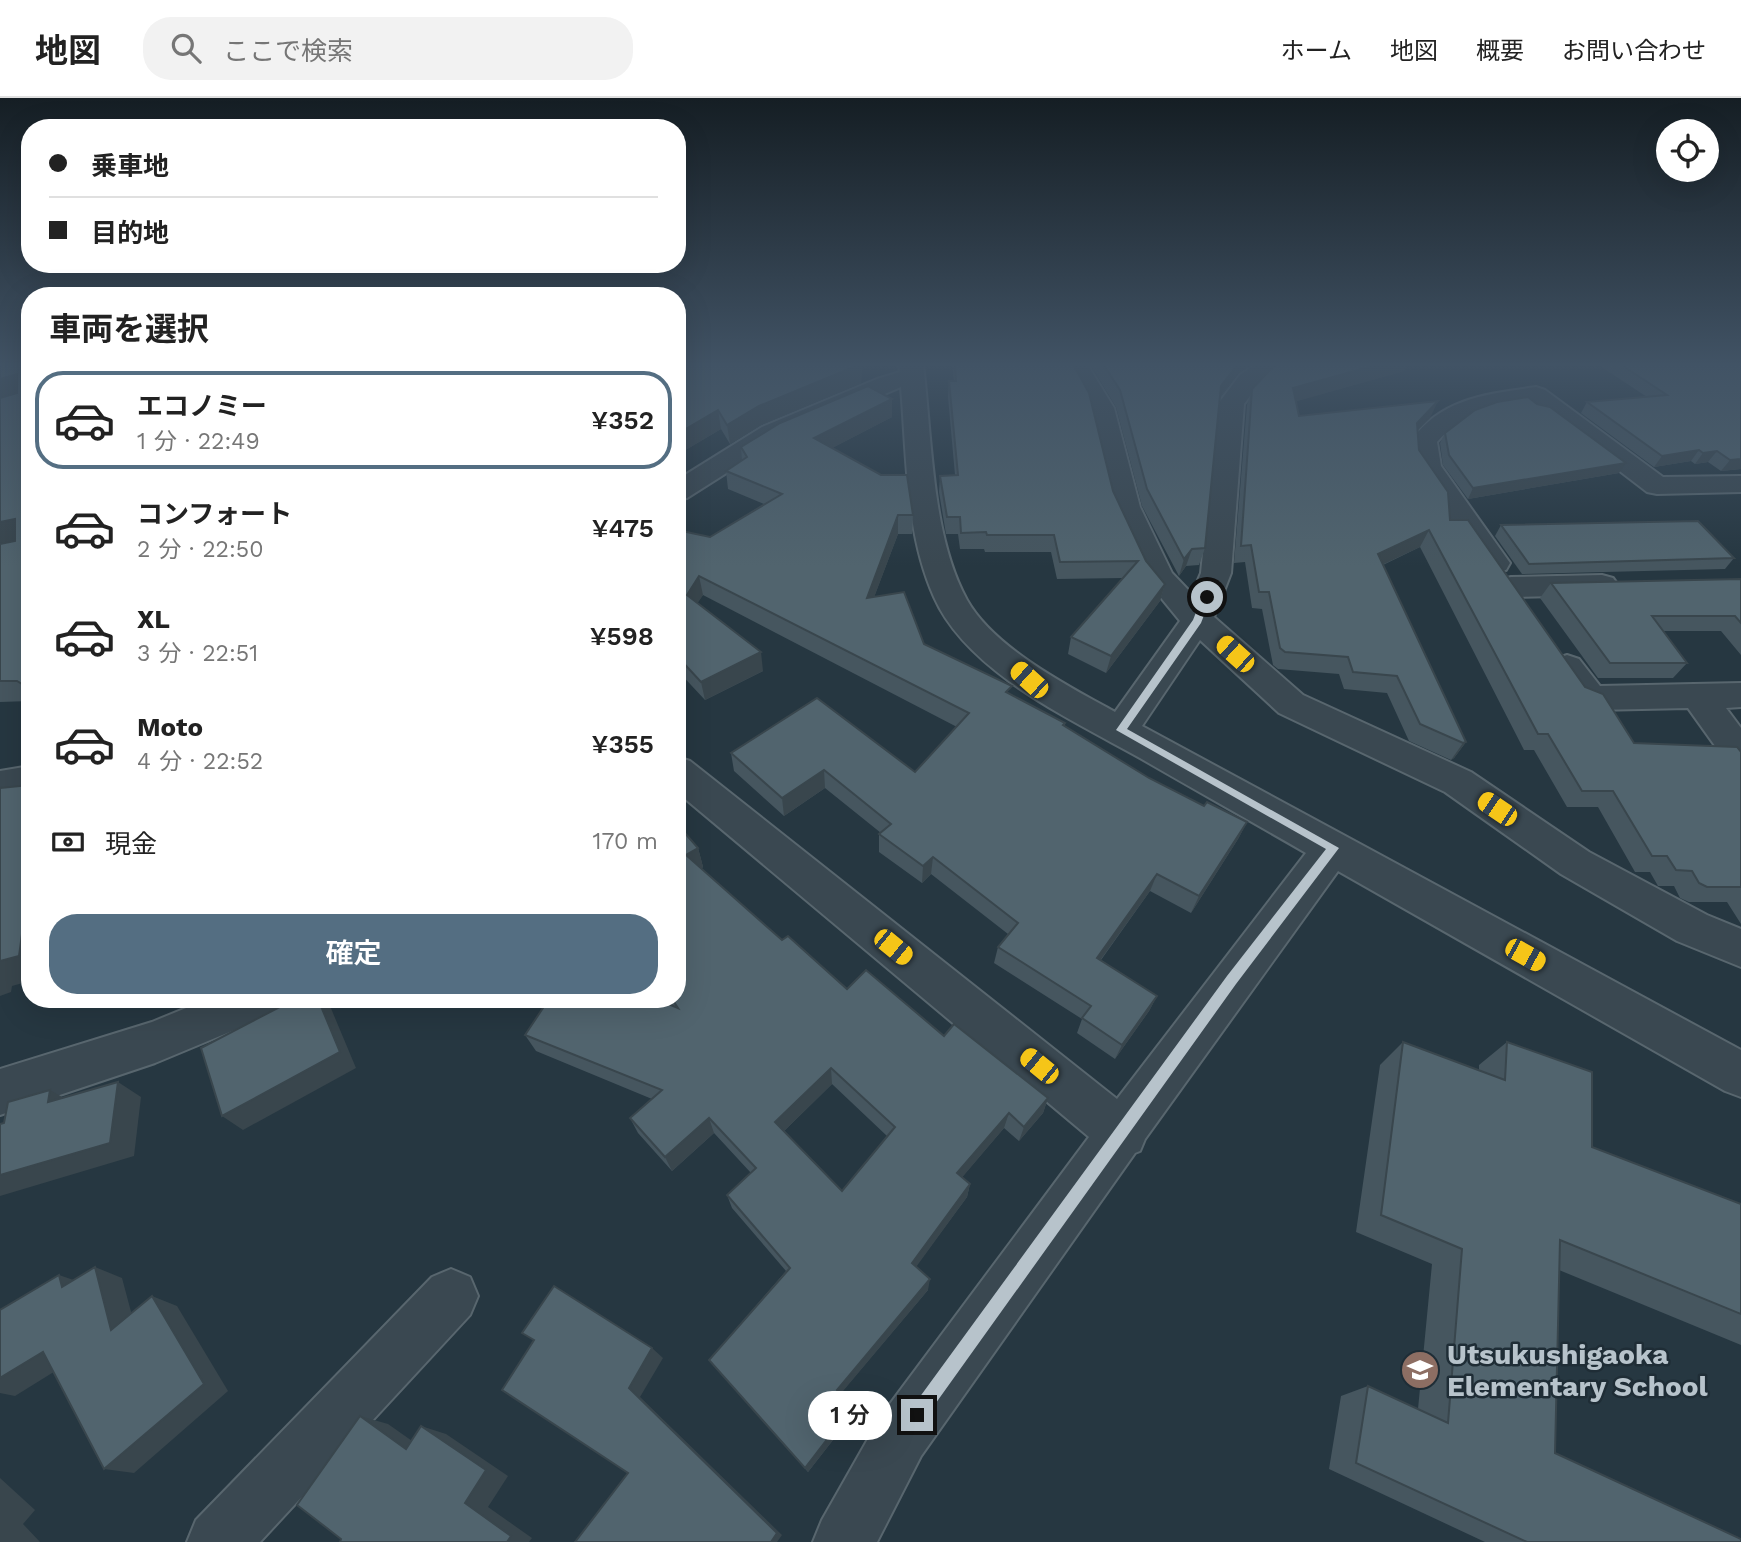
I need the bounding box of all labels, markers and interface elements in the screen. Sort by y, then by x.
search box [143,17,633,80]
icon: search [167,29,205,67]
text: 地図 [35,31,101,70]
text: ここで検索 [223,36,353,66]
text: ホーム [1281,37,1352,65]
text: 地図 [1390,37,1438,65]
text: 概要 [1476,37,1524,65]
text: お問い合わせ [1562,37,1706,65]
map controls [1656,119,1719,182]
button: locate [1656,119,1719,182]
text: 乗車地 [91,151,169,181]
text: 目的地 [91,218,169,248]
text: 車両を選択 [49,310,209,348]
icon: car [53,389,116,452]
text: エコノミー [137,391,267,421]
text: ¥352 [591,405,654,435]
text: 1 分 · 22:49 [137,428,260,455]
icon: car [53,497,116,560]
text: コンフォート [137,499,292,529]
text: ¥475 [592,513,654,543]
text: 2 分 · 22:50 [137,536,263,563]
route start [1191,581,1223,613]
text: XL [137,604,170,634]
icon: car [53,605,116,668]
text: ¥598 [590,621,654,651]
car [1213,632,1258,676]
text: 3 分 · 22:51 [137,640,258,667]
car [1007,658,1052,702]
text: Moto [137,712,203,742]
icon: car [53,713,116,776]
text: ¥355 [592,729,654,759]
text: 4 分 · 22:52 [137,748,263,775]
car [1474,789,1521,829]
icon: cash [49,823,87,861]
text: 170 m [593,828,658,855]
text: 現金 [105,829,157,859]
button: 確定 [49,914,658,994]
car [871,926,916,968]
car [1502,936,1549,974]
car [1017,1045,1062,1087]
place label: Utsukushigaoka Elementary School [1447,1338,1709,1403]
school or university icon: Utsukushigaoka Elementary School [1399,1349,1441,1391]
callout: 1 分 [808,1390,892,1440]
route end [901,1399,933,1431]
text: 1 分 [830,1402,870,1429]

